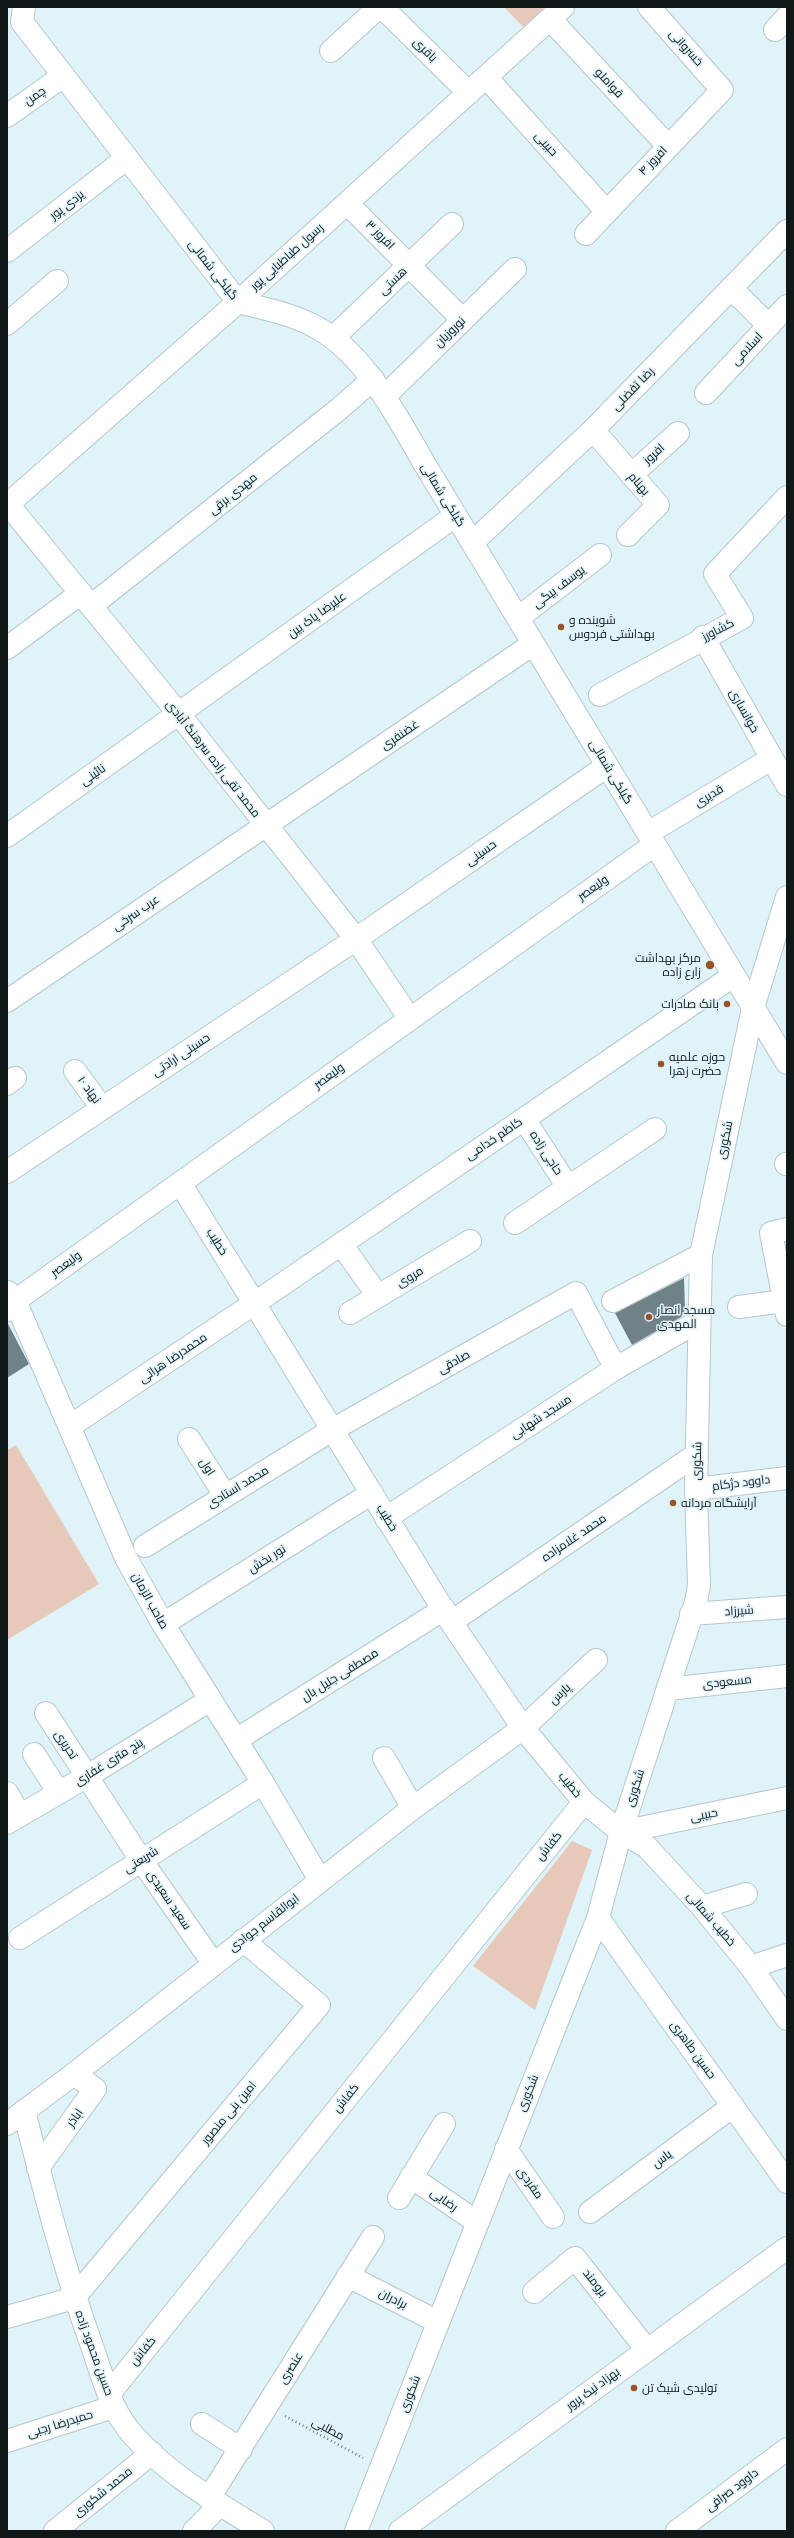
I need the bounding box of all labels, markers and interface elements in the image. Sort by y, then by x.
street label: خسروانی [666,27,706,69]
street label: باقری [410,35,440,65]
street label: قواملو [592,65,626,101]
street label: چمن [21,83,49,109]
street label: حبیبی [531,129,561,159]
street label: افروز ۴ [636,143,670,179]
street label: یزدی پور [47,187,87,223]
street label: افروز ۳ [363,218,397,252]
street label: رسول طباطبایی پور [248,220,326,294]
street label: گيلکی شمالی [185,237,241,303]
street label: هستی [376,264,410,298]
street label: نوروزیان [431,314,469,350]
street label: اسلامی [728,330,766,368]
street label: رضا تفضلی [609,364,657,414]
street label: افروز [640,441,668,467]
street label: گيلکی شمالی [418,461,468,529]
street label: مهدی برقی [206,470,260,518]
street label: بهنام [625,470,653,498]
street label: یوسف بیگی [530,563,588,611]
street label: علیرضا پاک بین [285,589,349,641]
place label: شوینده و بهداشتی فردوس [569,613,655,641]
street label: کشاورز [699,616,737,644]
marker: شوینده و بهداشتی فردوس [556,622,566,632]
street label: خوانساری [726,687,762,735]
street label: محمد تقی زاده سرهنگ آبادی [163,697,263,821]
street label: غضنفری [378,717,422,753]
street label: گيلکی شمالی [586,737,636,807]
street label: نائینی [78,761,108,789]
street label: قدیری [692,782,726,810]
street label: حسینی [463,837,499,869]
street label: ولیعصر [575,872,611,904]
street label: عرب سرخی [110,892,162,934]
place label: مرکز بهداشت زارع زاده [635,951,701,979]
marker: مرکز بهداشت زارع زاده [704,959,716,971]
place label: بانک صادرات [661,997,719,1011]
marker: بانک صادرات [722,999,732,1009]
street label: حسینی ارادتی [149,1030,213,1080]
place label: حوزه علمیه حضرت زهرا [669,1050,725,1078]
marker: حوزه علمیه حضرت زهرا [656,1059,666,1069]
street label: ولیعصر [311,1060,347,1092]
street label: نهاد ۱۰ [74,1074,104,1106]
street label: کاظم خدامی [463,1115,525,1163]
street label: شکوری [714,1120,736,1160]
street label: حاجی زاده [526,1128,566,1178]
street label: خطیب [203,1226,231,1258]
street label: ولیعصر [48,1248,84,1280]
street label: مروی [394,1263,426,1291]
place label: مسجد انصار المهدی [657,1303,715,1331]
marker: مسجد انصار المهدی [644,1312,654,1322]
street label: محمدرضا هراتی [136,1330,210,1386]
street label: صادقی [435,1347,473,1377]
street label: مسجد شهابی [508,1392,574,1442]
street label: شکوری [689,1441,705,1481]
street label: اول [196,1456,218,1478]
street label: محمد استادی [205,1463,271,1511]
street label: داوود دژکام [711,1472,771,1494]
place label: آرایشگاه مردانه [681,1496,757,1510]
marker: آرایشگاه مردانه [668,1498,678,1508]
street label: خطیب [373,1502,401,1534]
street label: محمد غلامزاده [539,1511,609,1565]
street label: نور بخش [245,1542,289,1576]
street label: صاحب الزمان [129,1570,171,1632]
street label: شیرزاد [724,1603,754,1619]
street label: مصطفی جلیل بال [299,1645,381,1705]
street label: مسعودی [702,1672,752,1692]
street label: پارس [546,1680,574,1708]
street label: تحریری [51,1728,81,1762]
street label: پنج متری غفاری [72,1735,146,1789]
street label: شکوری [622,1767,648,1809]
street label: خطیب [555,1769,585,1801]
street label: حبیبی [689,1805,719,1825]
street label: کفاش [533,1829,565,1863]
street label: شریعتی [121,1844,161,1876]
street label: سعید سعیدی [144,1867,194,1933]
street label: خطیب شمالی [683,1889,739,1949]
street label: ابوالقاسم جوادی [226,1891,302,1955]
street label: حسین طاهری [667,2018,719,2082]
street label: شکوری [514,2072,542,2114]
street label: امین بنی منصور [198,2079,260,2147]
street label: کفاش [330,2081,362,2115]
street label: اباذر [64,2106,86,2130]
street label: یاس [649,2147,675,2171]
street label: مفردی [514,2164,546,2202]
street label: رضایی [427,2185,461,2215]
street label: برومند [580,2266,610,2300]
street label: برادران [376,2286,410,2312]
street label: حسین محمود زاده [72,2308,116,2398]
street label: کفاش [127,2334,159,2368]
street label: عنصری [276,2349,306,2387]
street label: بهزاد نیک پرور [563,2365,623,2413]
street label: شکوری [396,2373,424,2415]
place label: تولیدی شیک تن [642,2381,717,2395]
marker: تولیدی شیک تن [629,2383,639,2393]
street label: حمیدرضا رجبی [25,2407,95,2441]
street label: مطلبی [309,2415,347,2443]
street label: محمد شکوری [71,2464,135,2520]
street label: داوود صرافی [703,2465,761,2515]

